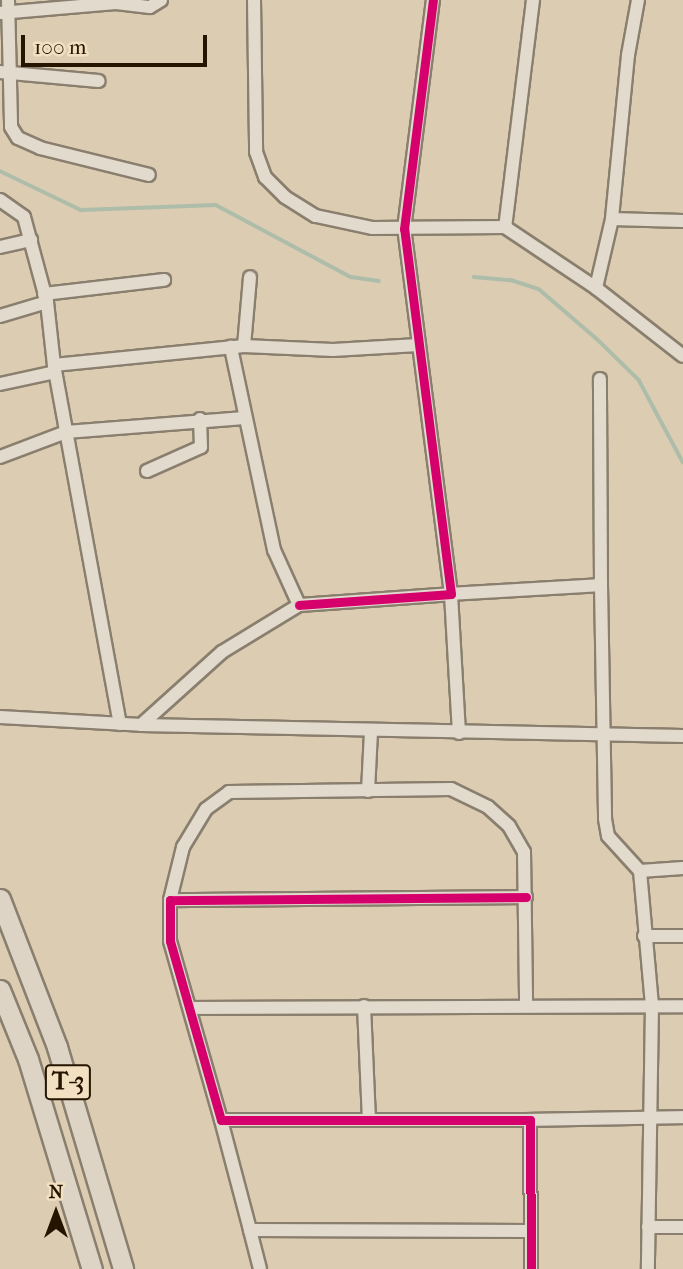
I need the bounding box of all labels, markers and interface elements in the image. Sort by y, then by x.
scale bar [24,21,210,65]
text: 100 m [34,35,87,59]
road number: T-3 [43,1062,92,1102]
north arrow [21,1178,91,1248]
text: N [49,1181,63,1203]

